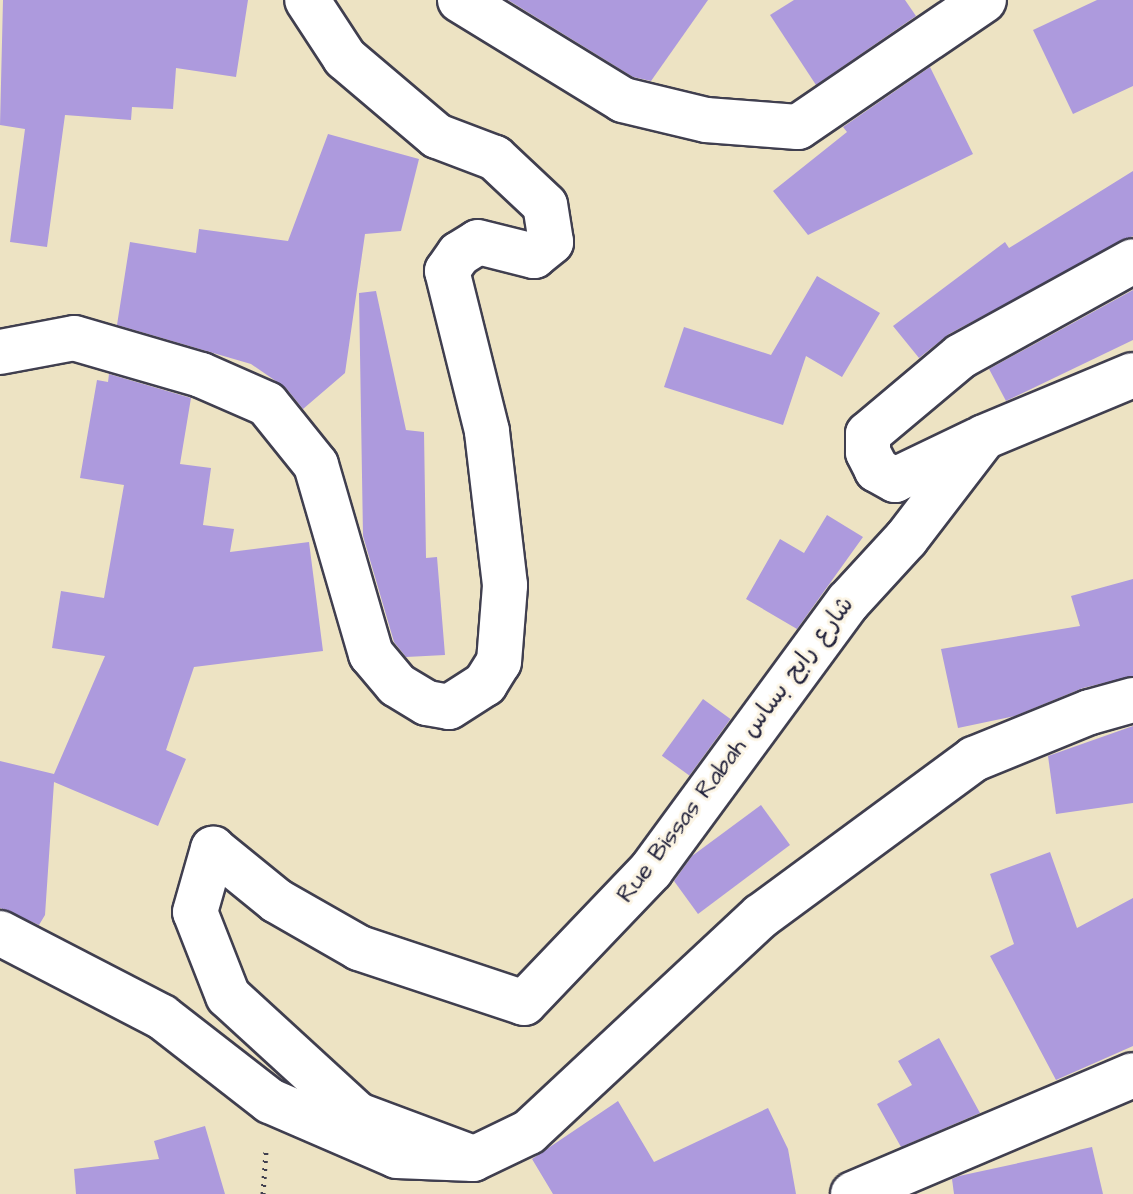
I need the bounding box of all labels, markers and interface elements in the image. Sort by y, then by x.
street label: Rue Bissas Rabah شارع رابح بساس [611,591,861,909]

